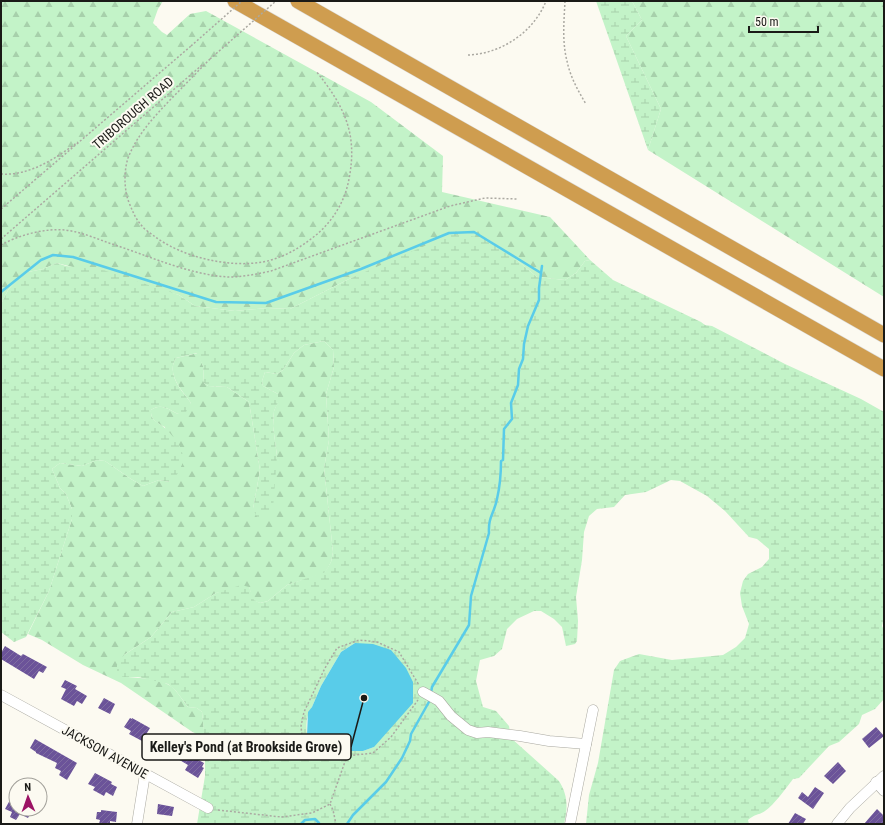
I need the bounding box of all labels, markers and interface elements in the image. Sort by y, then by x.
scale bar [749,8,818,34]
text: 50 m [755,15,779,29]
street label: TRIBOROUGH ROAD [90,74,176,152]
street label: JACKSON AVENUE [59,722,151,782]
callout: Kelley's Pond (at Brookside Grove) [142,734,351,760]
text: Kelley's Pond (at Brookside Grove) [150,739,342,756]
north arrow [8,777,48,817]
text: N [24,781,32,794]

